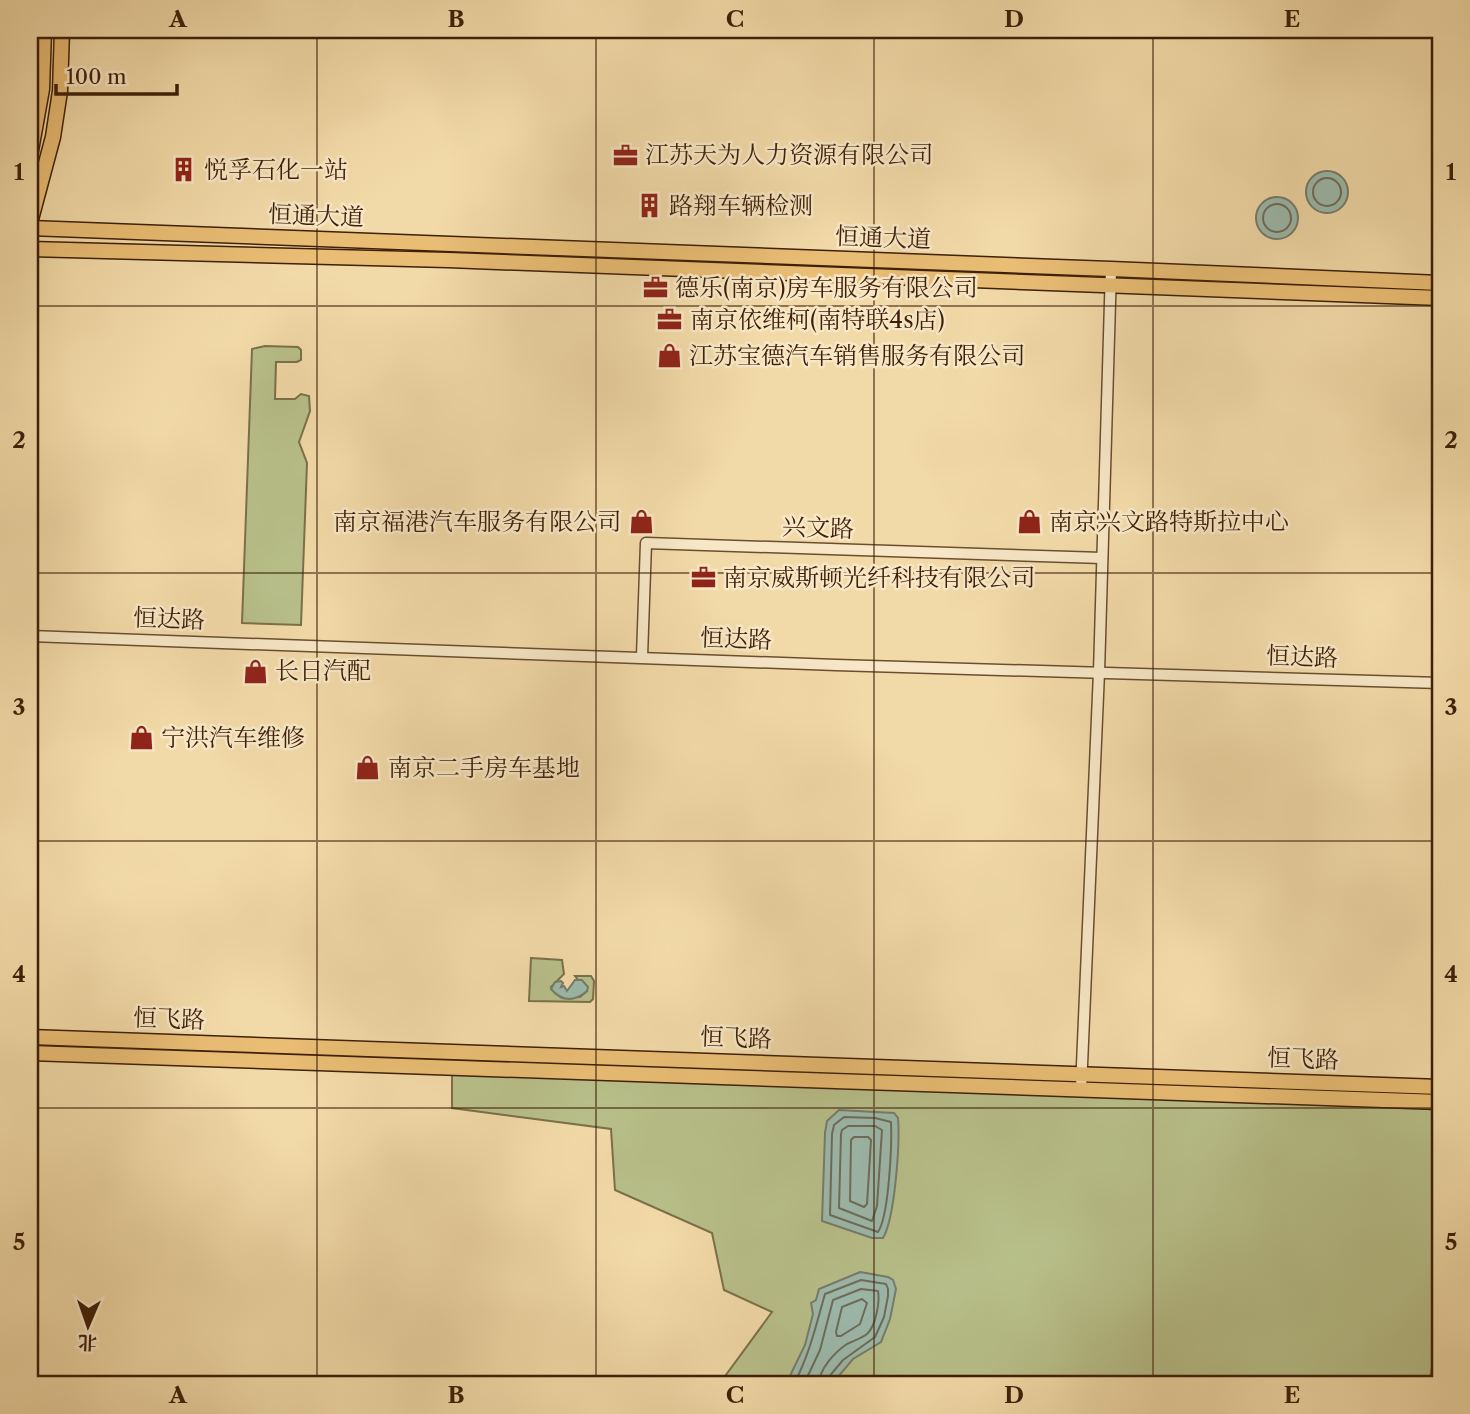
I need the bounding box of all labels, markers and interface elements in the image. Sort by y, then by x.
text: A [168,5,188,33]
text: B [447,5,465,33]
text: C [726,5,744,33]
text: D [1004,5,1024,33]
text: E [1284,5,1300,33]
scale bar [56,52,177,96]
text: 100 m [66,64,127,89]
place label: 江苏天为人力资源有限公司 [645,140,933,169]
office icon: 江苏天为人力资源有限公司 [611,141,639,169]
place label: 悦孚石化一站 [204,155,348,184]
building icon: 悦孚石化一站 [170,156,198,184]
text: 1 [14,158,25,186]
text: 1 [1446,158,1457,186]
place label: 路翔车辆检测 [669,191,813,220]
building icon: 路翔车辆检测 [635,192,663,220]
street label: 恒通大道 [268,199,364,232]
street label: 恒通大道 [835,221,931,254]
place label: 德乐(南京)房车服务有限公司 [675,273,978,302]
office icon: 德乐(南京)房车服务有限公司 [641,274,669,302]
place label: 南京依维柯(南特联4s店) [690,305,945,334]
office icon: 南京依维柯(南特联4s店) [656,306,684,334]
place label: 江苏宝德汽车销售服务有限公司 [689,341,1025,370]
shop icon: 江苏宝德汽车销售服务有限公司 [655,342,683,370]
text: 2 [12,426,26,454]
text: 2 [1444,426,1458,454]
place label: 南京福港汽车服务有限公司 [333,507,621,536]
place label: 南京兴文路特斯拉中心 [1049,507,1289,536]
shop icon: 南京福港汽车服务有限公司 [627,508,655,536]
shop icon: 南京兴文路特斯拉中心 [1015,508,1043,536]
street label: 兴文路 [782,512,855,543]
place label: 南京威斯顿光纤科技有限公司 [723,563,1035,592]
office icon: 南京威斯顿光纤科技有限公司 [689,564,717,592]
street label: 恒达路 [133,603,206,634]
street label: 恒达路 [700,623,773,654]
street label: 恒达路 [1266,641,1339,672]
place label: 长日汽配 [275,656,371,685]
shop icon: 长日汽配 [241,657,269,685]
text: 3 [13,693,26,721]
text: 3 [1445,693,1458,721]
place label: 宁洪汽车维修 [161,723,305,752]
shop icon: 宁洪汽车维修 [127,724,155,752]
place label: 南京二手房车基地 [388,753,580,782]
shop icon: 南京二手房车基地 [354,754,382,782]
text: 4 [12,960,26,988]
text: 4 [1444,960,1458,988]
street label: 恒飞路 [133,1003,206,1034]
street label: 恒飞路 [700,1022,773,1053]
street label: 恒飞路 [1267,1043,1340,1074]
text: 5 [13,1228,25,1256]
text: 5 [1445,1228,1457,1256]
north arrow [52,1292,122,1362]
text: 北 [78,1331,97,1354]
text: A [168,1381,188,1409]
text: B [447,1381,465,1409]
text: C [726,1381,744,1409]
text: D [1004,1381,1024,1409]
text: E [1284,1381,1300,1409]

